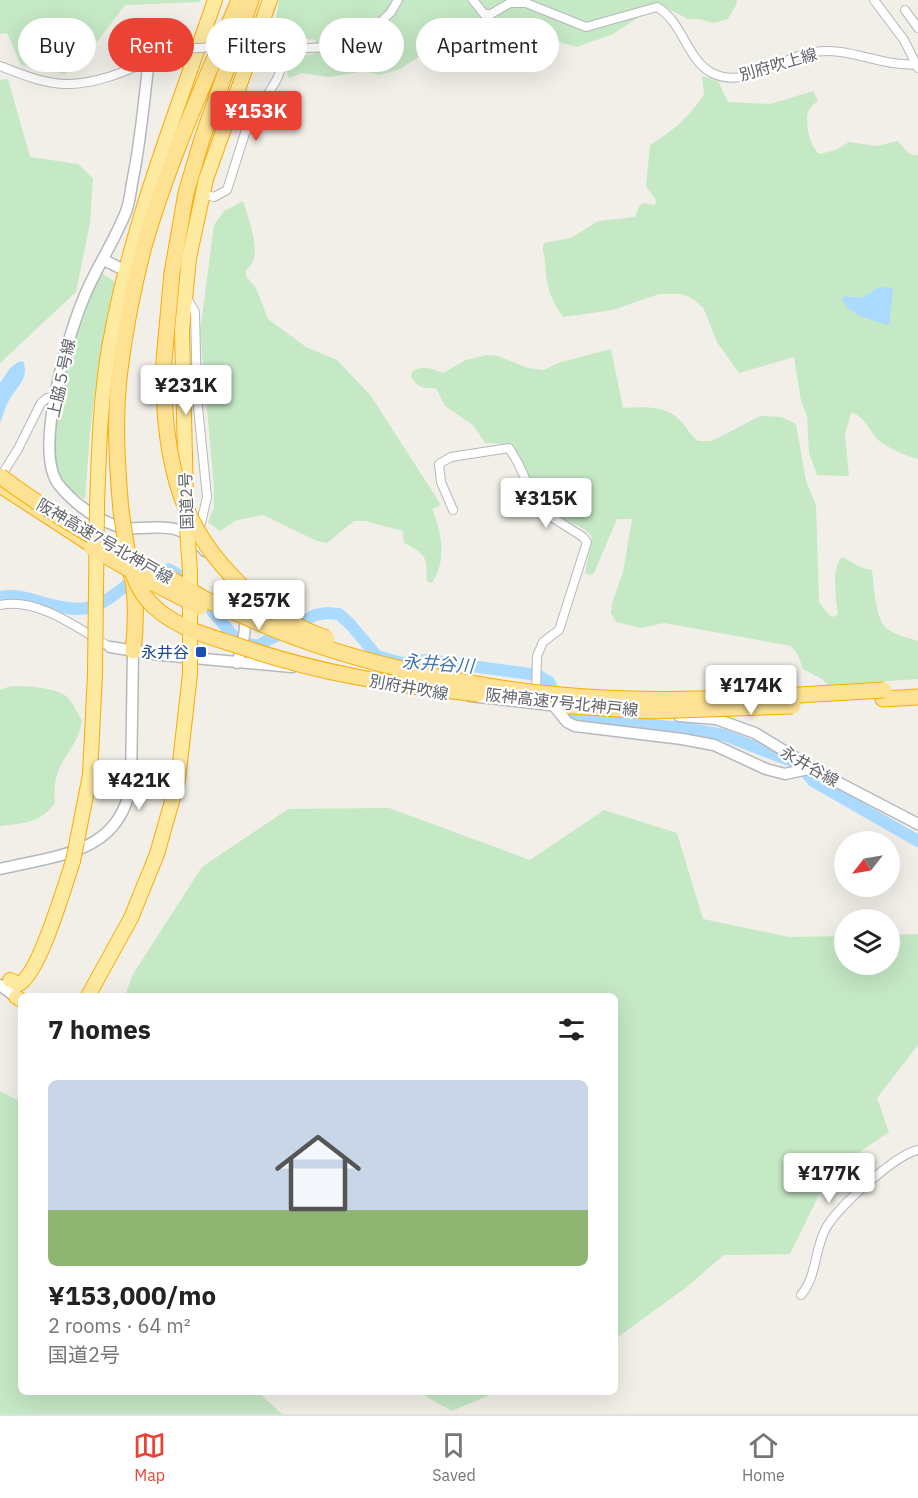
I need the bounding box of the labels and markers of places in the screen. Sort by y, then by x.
pin: ¥153K [214,91,298,142]
pin: ¥231K [144,365,228,416]
pin: ¥315K [504,478,588,529]
pin: ¥257K [217,580,301,631]
place label: 永井谷 [141,642,189,662]
marker: 永井谷 [194,645,208,659]
pin: ¥174K [709,665,793,716]
pin: ¥421K [97,760,181,811]
pin: ¥177K [787,1153,871,1204]

